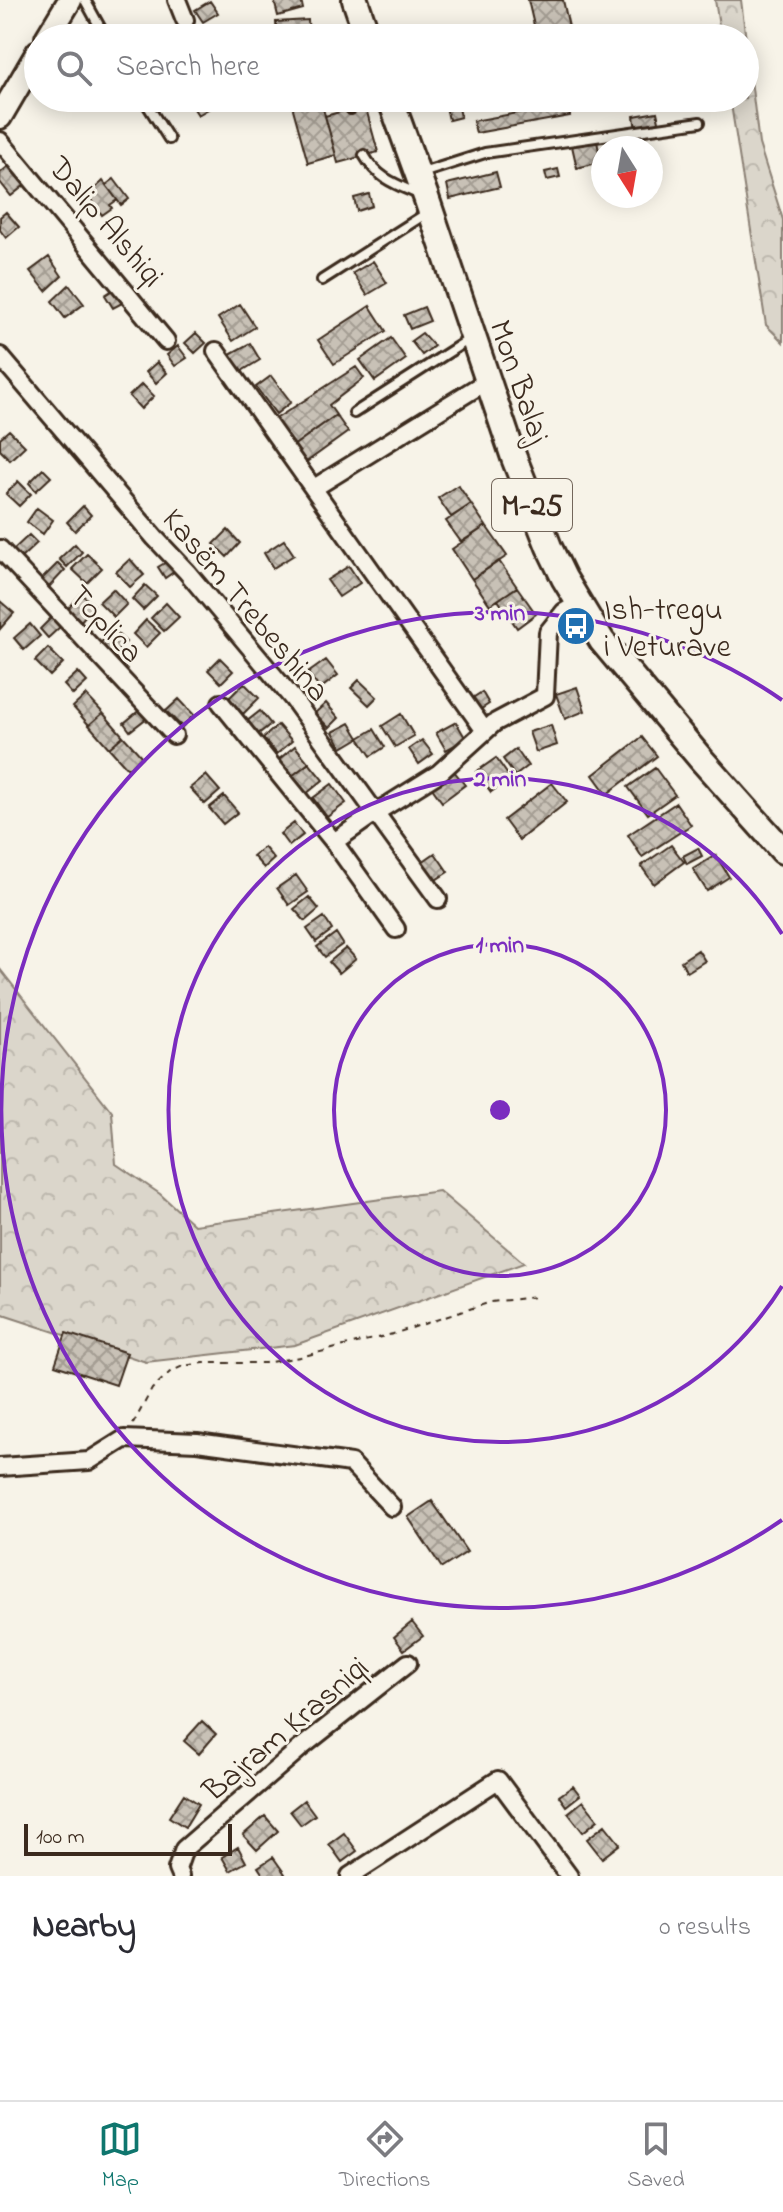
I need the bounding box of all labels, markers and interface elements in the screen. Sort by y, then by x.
search box [24,24,759,112]
icon: search [52,46,96,90]
text: Search here [116,46,260,90]
north arrow [591,136,663,208]
street label: Dalip Alshiqi [35,147,173,299]
street label: Mon Balaj [475,314,561,451]
road number: M-25 [492,479,572,531]
street label: Kasëm Trebeshina [149,499,340,713]
street label: Toplica [56,575,153,675]
place label: Ish-tregu i Veturave [604,588,732,672]
text: 3 min [474,597,526,632]
bus stop icon: Ish-tregu i Veturave [555,605,597,647]
text: 2 min [473,763,527,798]
text: 1 min [476,929,524,964]
centre of rings [486,1096,514,1124]
street label: Bajram Krasniqi [193,1647,381,1815]
scale bar [24,1820,232,1856]
text: 100 m [36,1822,85,1854]
text: Nearby [32,1903,136,1953]
text: 0 results [659,1909,751,1947]
tab: Map [98,2117,142,2197]
tab: Directions [339,2117,430,2197]
tab: Saved [627,2117,685,2197]

